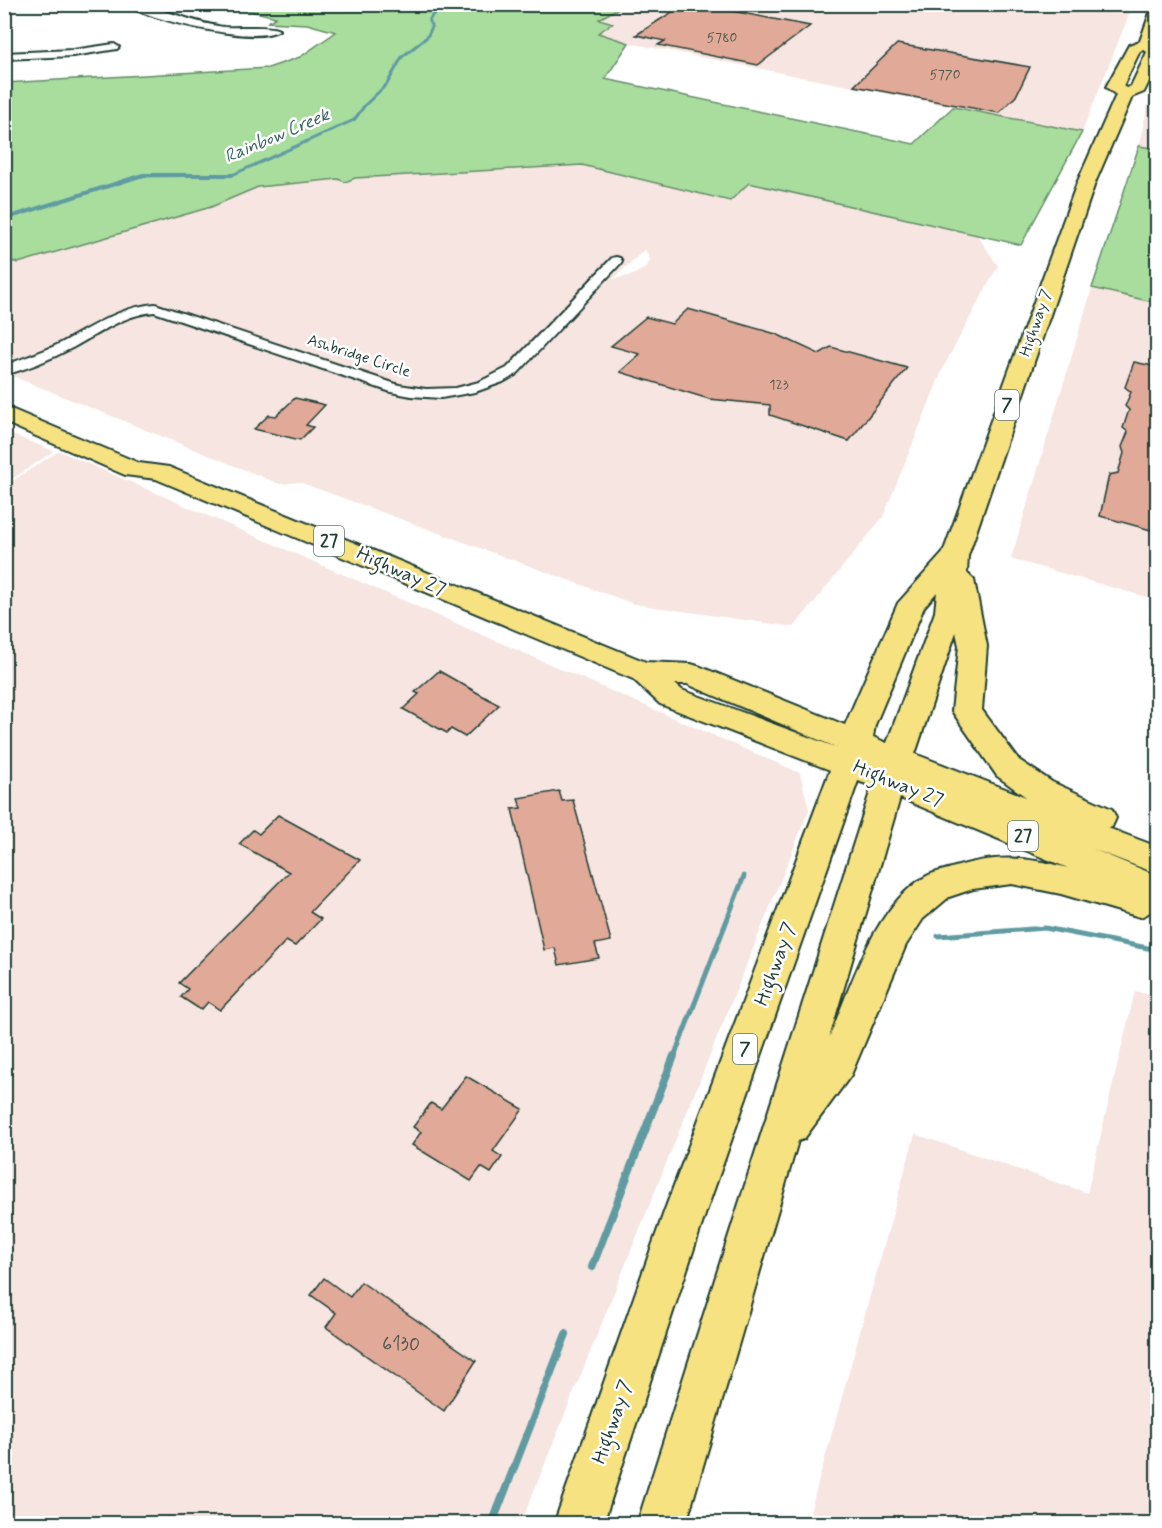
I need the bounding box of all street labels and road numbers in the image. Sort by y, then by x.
street label: Highway 7 [1015,286,1058,360]
street label: Ashbridge Circle [305,329,414,383]
road number: 7 [995,390,1019,420]
road number: 27 [314,526,344,556]
street label: Highway 27 [351,540,450,605]
street label: Highway 27 [848,754,947,816]
road number: 27 [1008,821,1038,851]
street label: Highway 7 [748,918,806,1010]
road number: 7 [733,1034,757,1064]
street label: Highway 7 [586,1376,642,1468]

